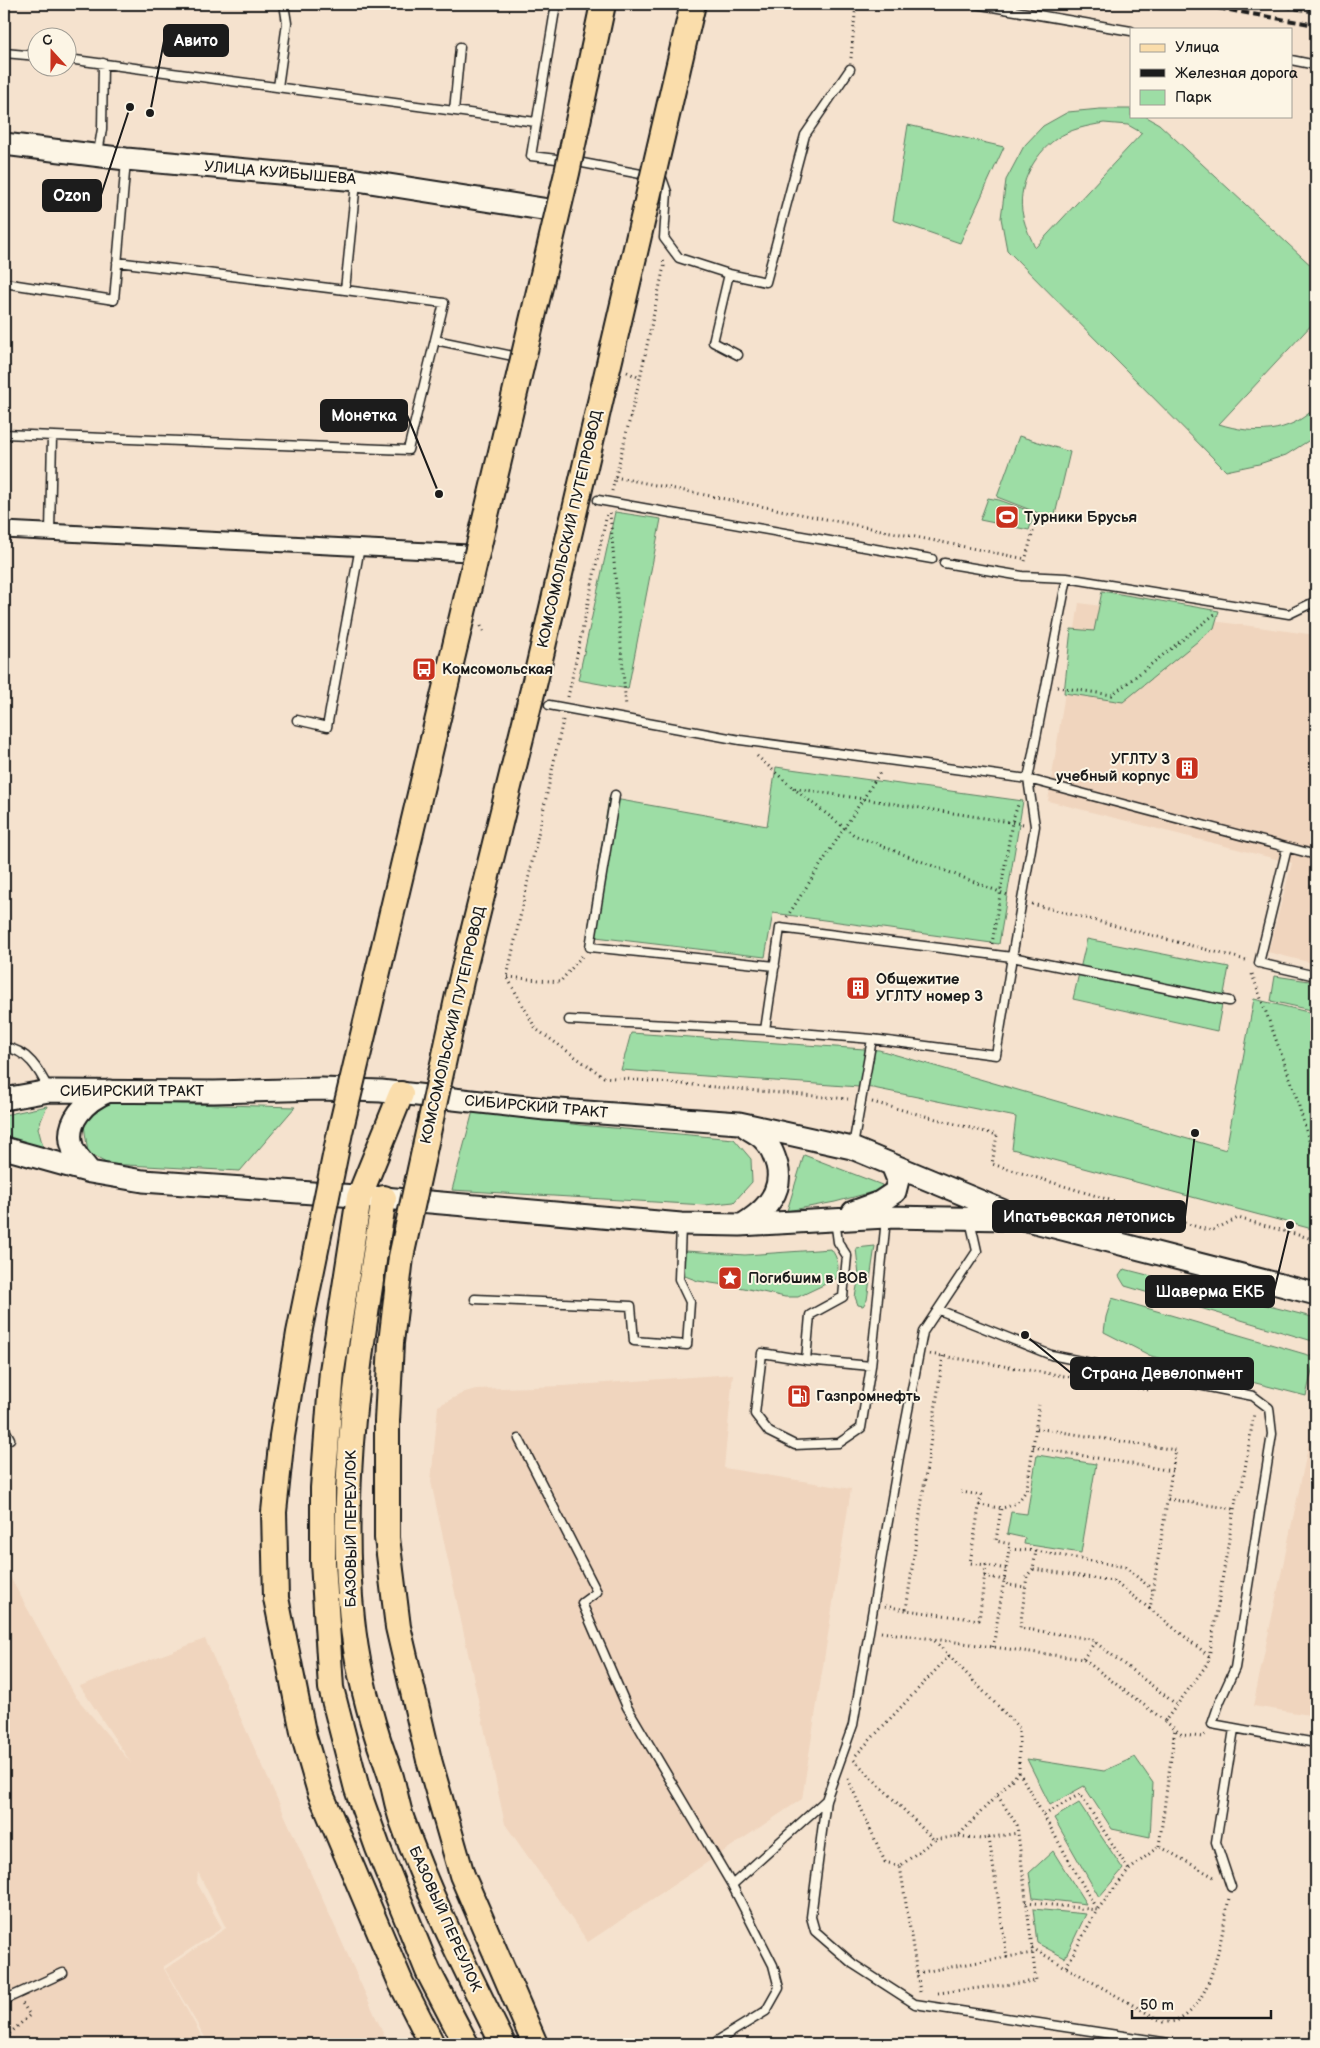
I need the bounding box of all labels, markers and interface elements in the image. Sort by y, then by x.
callout: Авито [164,25,228,56]
north arrow [28,28,78,78]
legend [1130,28,1292,118]
text: С [40,31,55,50]
text: Авито [173,32,218,51]
text: Улица [1175,38,1220,57]
text: Железная дорога [1175,64,1298,83]
text: Парк [1175,88,1212,107]
street label: УЛИЦА КУЙБЫШЕВА [203,157,358,189]
callout: Ozon [43,180,101,211]
text: Ozon [53,187,91,206]
callout: Монетка [321,400,407,431]
text: Монетка [331,407,398,426]
street label: КОМСОМОЛЬСКИЙ ПУТЕПРОВОД [533,408,607,650]
sports icon: Турники Брусья [994,504,1020,530]
place label: Турники Брусья [1024,508,1137,527]
bus stop icon: Комсомольская [411,656,437,682]
place label: Комсомольская [442,660,553,679]
place label: УГЛТУ 3 учебный корпус [1056,750,1170,786]
building icon: УГЛТУ 3 учебный корпус [1174,755,1200,781]
street label: КОМСОМОЛЬСКИЙ ПУТЕПРОВОД [416,904,490,1146]
place label: Общежитие УГЛТУ номер 3 [876,970,983,1006]
building icon: Общежитие УГЛТУ номер 3 [845,975,871,1001]
street label: СИБИРСКИЙ ТРАКТ [60,1082,204,1101]
street label: СИБИРСКИЙ ТРАКТ [463,1091,609,1123]
callout: Ипатьевская летопись [993,1201,1185,1232]
text: Ипатьевская летопись [1003,1208,1176,1227]
place icon: Погибшим в ВОВ [717,1265,743,1291]
place label: Погибшим в ВОВ [748,1269,868,1288]
callout: Шаверма ЕКБ [1146,1276,1274,1307]
text: Шаверма ЕКБ [1156,1283,1265,1302]
callout: Страна Девелопмент [1071,1358,1253,1389]
text: Страна Девелопмент [1081,1365,1243,1384]
fuel station icon: Газпромнефть [786,1383,812,1409]
place label: Газпромнефть [816,1387,921,1406]
street label: БАЗОВЫЙ ПЕРЕУЛОК [342,1450,361,1608]
street label: БАЗОВЫЙ ПЕРЕУЛОК [404,1843,486,1995]
scale bar [1132,1988,1271,2020]
text: 50 m [1140,1996,1174,2015]

